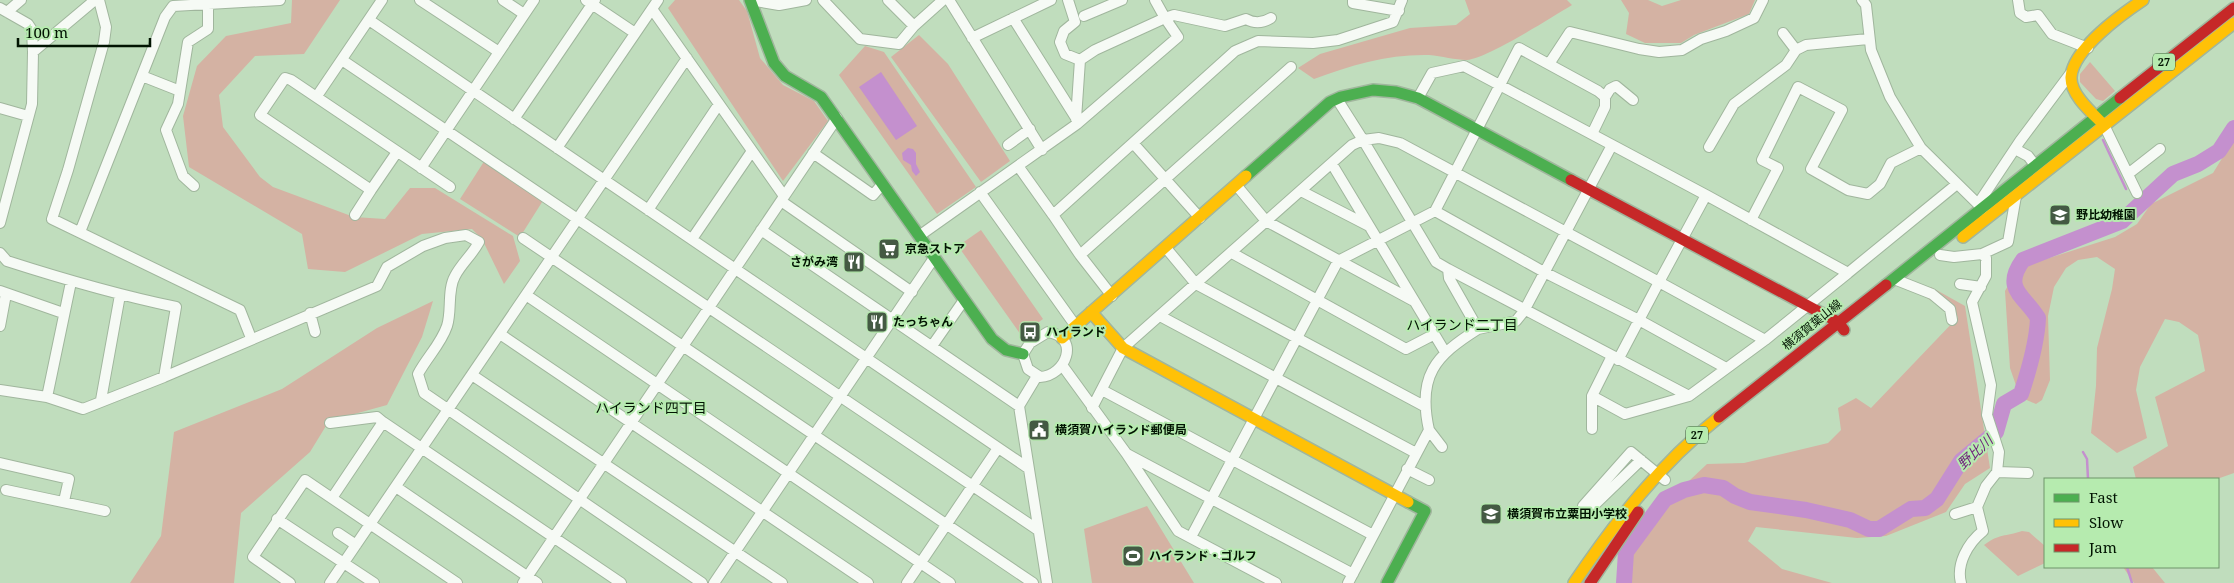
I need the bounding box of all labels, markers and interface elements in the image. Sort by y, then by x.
scale bar [18,15,150,47]
text: 100 m [25,22,68,42]
road number: 27 [2153,54,2175,70]
school or university icon: 野比幼稚園 [2048,203,2072,227]
place label: 野比幼稚園 [2076,206,2136,223]
supermarket icon: 京急ストア [877,237,901,261]
place label: 京急ストア [905,240,965,257]
restaurant icon: さがみ湾 [842,250,866,274]
place label: さがみ湾 [790,253,838,270]
street label: 横須賀葉山線 [1778,295,1845,354]
restaurant icon: たっちゃん [865,310,889,334]
place label: たっちゃん [893,313,953,330]
district label: ハイランド二丁目 [1406,315,1518,334]
bus stop icon: ハイランド [1018,320,1042,344]
place label: ハイランド [1046,323,1106,340]
district label: ハイランド四丁目 [595,398,707,417]
public building icon: 横須賀ハイランド郵便局 [1027,418,1051,442]
place label: 横須賀ハイランド郵便局 [1055,421,1187,438]
road number: 27 [1686,426,1708,444]
water label: 野比川 [1953,429,1998,473]
legend [2044,478,2219,568]
text: Fast [2089,487,2118,507]
school or university icon: 横須賀市立粟田小学校 [1479,502,1503,526]
place label: 横須賀市立粟田小学校 [1507,505,1627,522]
text: Slow [2089,512,2123,532]
text: Jam [2088,537,2117,557]
sports icon: ハイランド・ゴルフ [1121,544,1145,568]
place label: ハイランド・ゴルフ [1149,547,1257,564]

